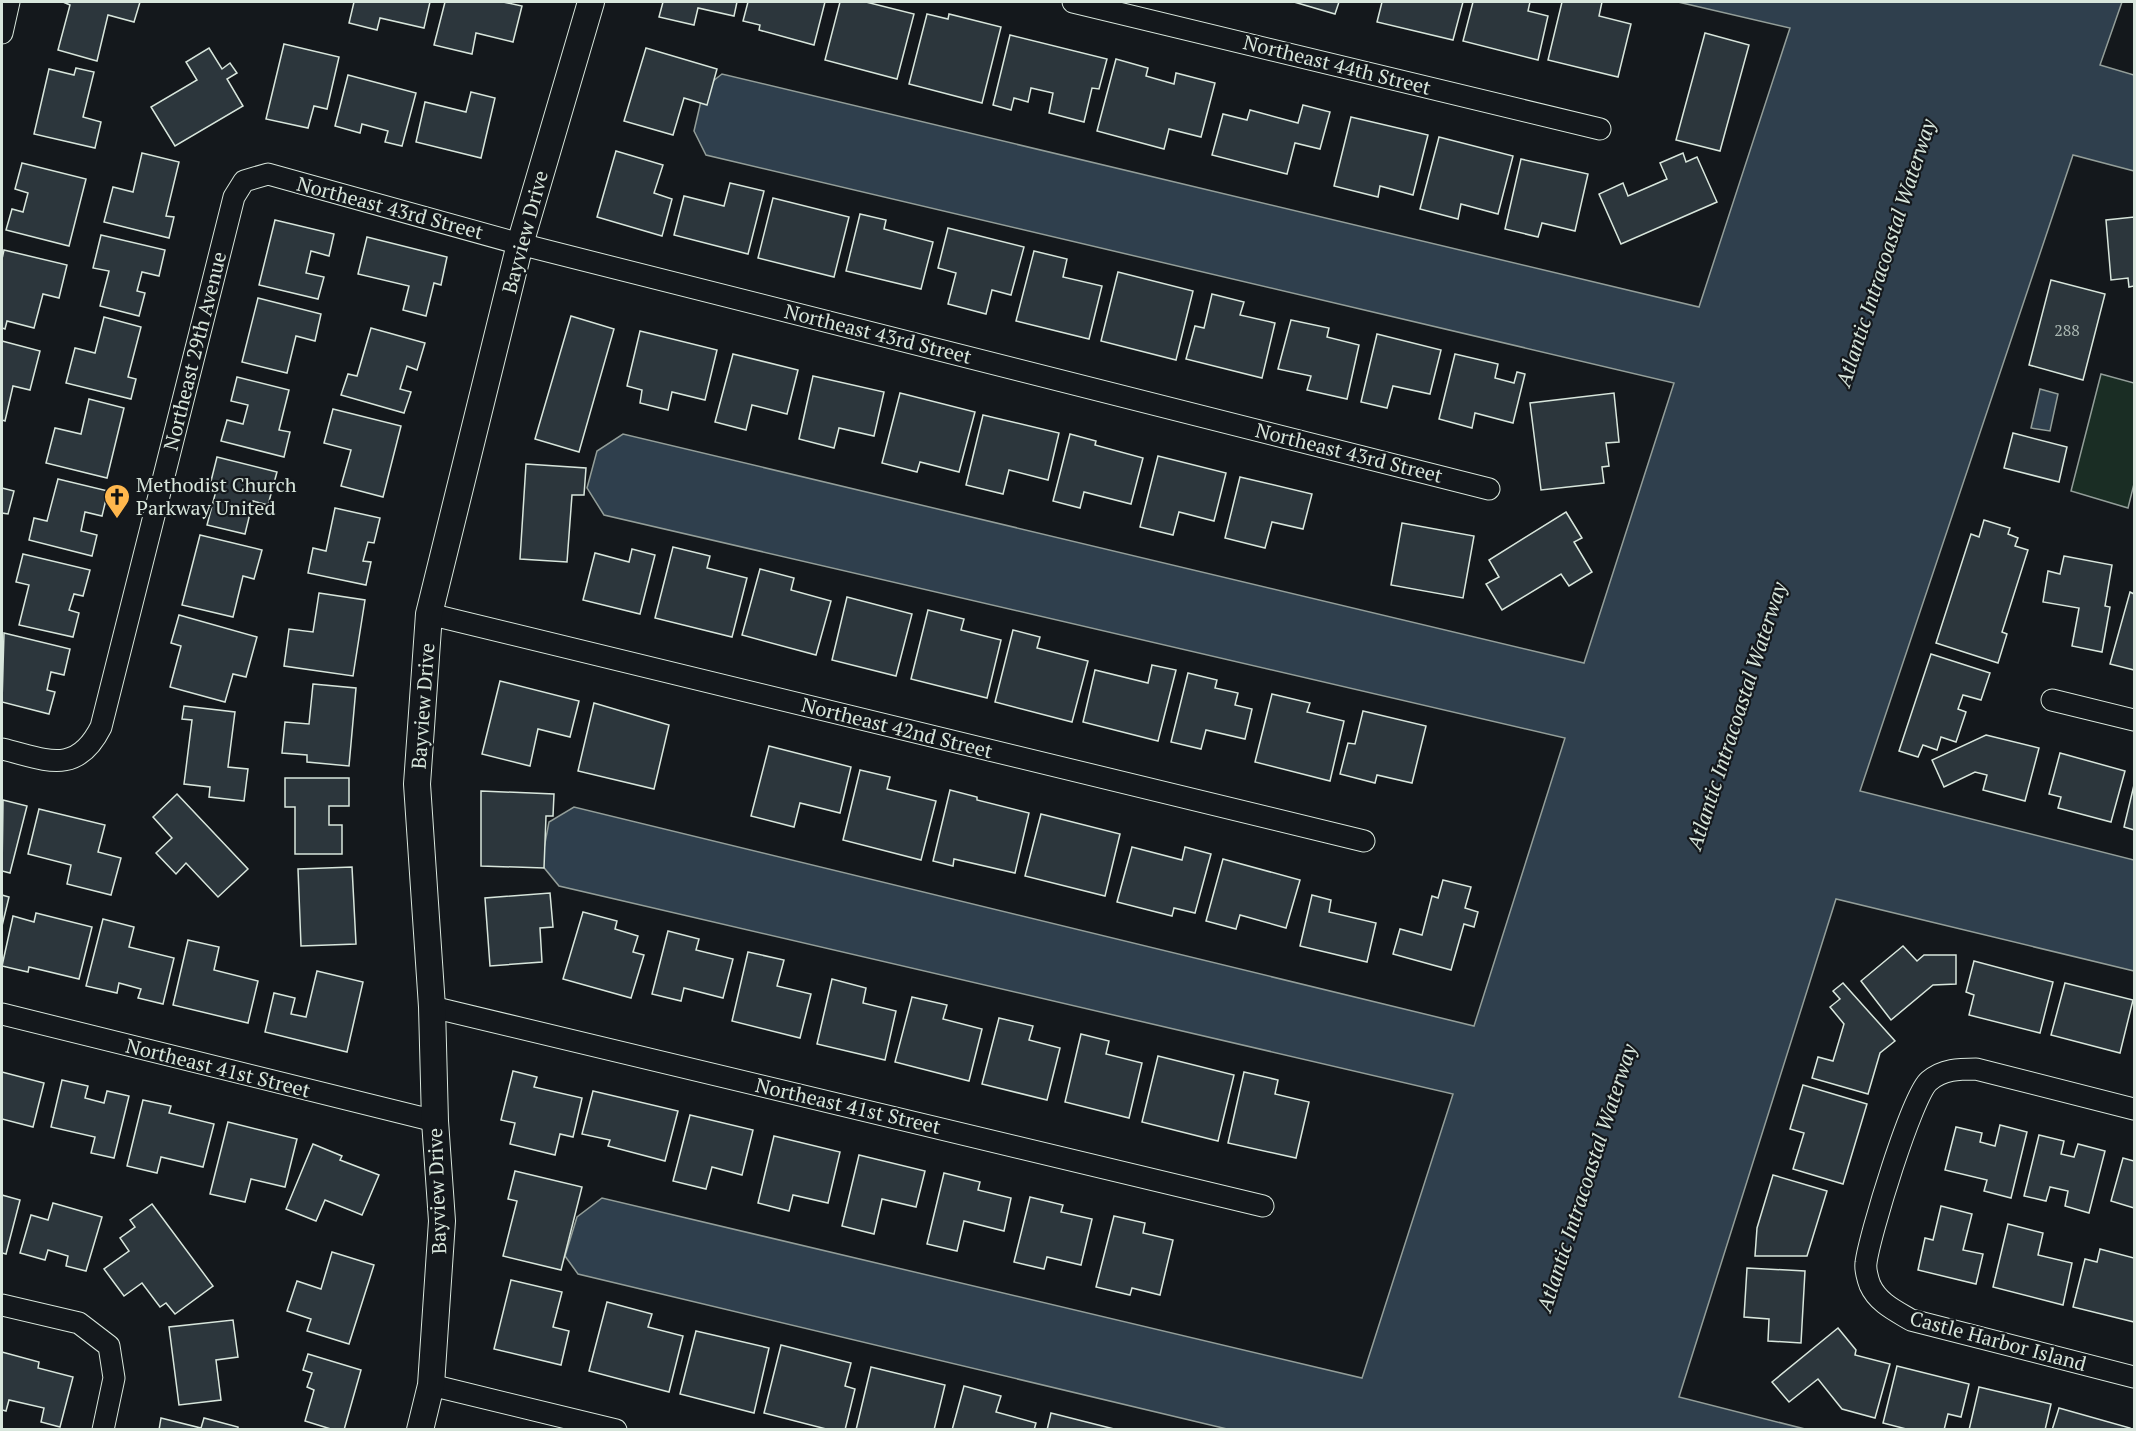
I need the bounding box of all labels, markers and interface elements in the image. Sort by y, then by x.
street label: Northeast 44th Street [1241,28,1434,101]
water label: Atlantic Intracoastal Waterway [1828,115,1942,392]
street label: Bayview Drive [495,167,554,296]
street label: Northeast 43rd Street [294,170,487,246]
street label: Northeast 29th Avenue [157,249,232,453]
street label: Northeast 43rd Street [782,297,975,370]
house number: 288 [2054,319,2080,341]
street label: Northeast 43rd Street [1253,416,1446,489]
place label: Methodist Church Parkway United [136,471,297,521]
church icon: Methodist Church Parkway United [102,482,132,520]
water label: Atlantic Intracoastal Waterway [1679,578,1793,855]
street label: Bayview Drive [405,642,440,770]
street label: Northeast 42nd Street [799,691,996,764]
street label: Northeast 41st Street [123,1032,314,1104]
water label: Atlantic Intracoastal Waterway [1529,1040,1643,1317]
street label: Northeast 41st Street [753,1071,944,1140]
street label: Bayview Drive [421,1127,452,1255]
street label: Castle Harbor Island [1907,1304,2089,1377]

